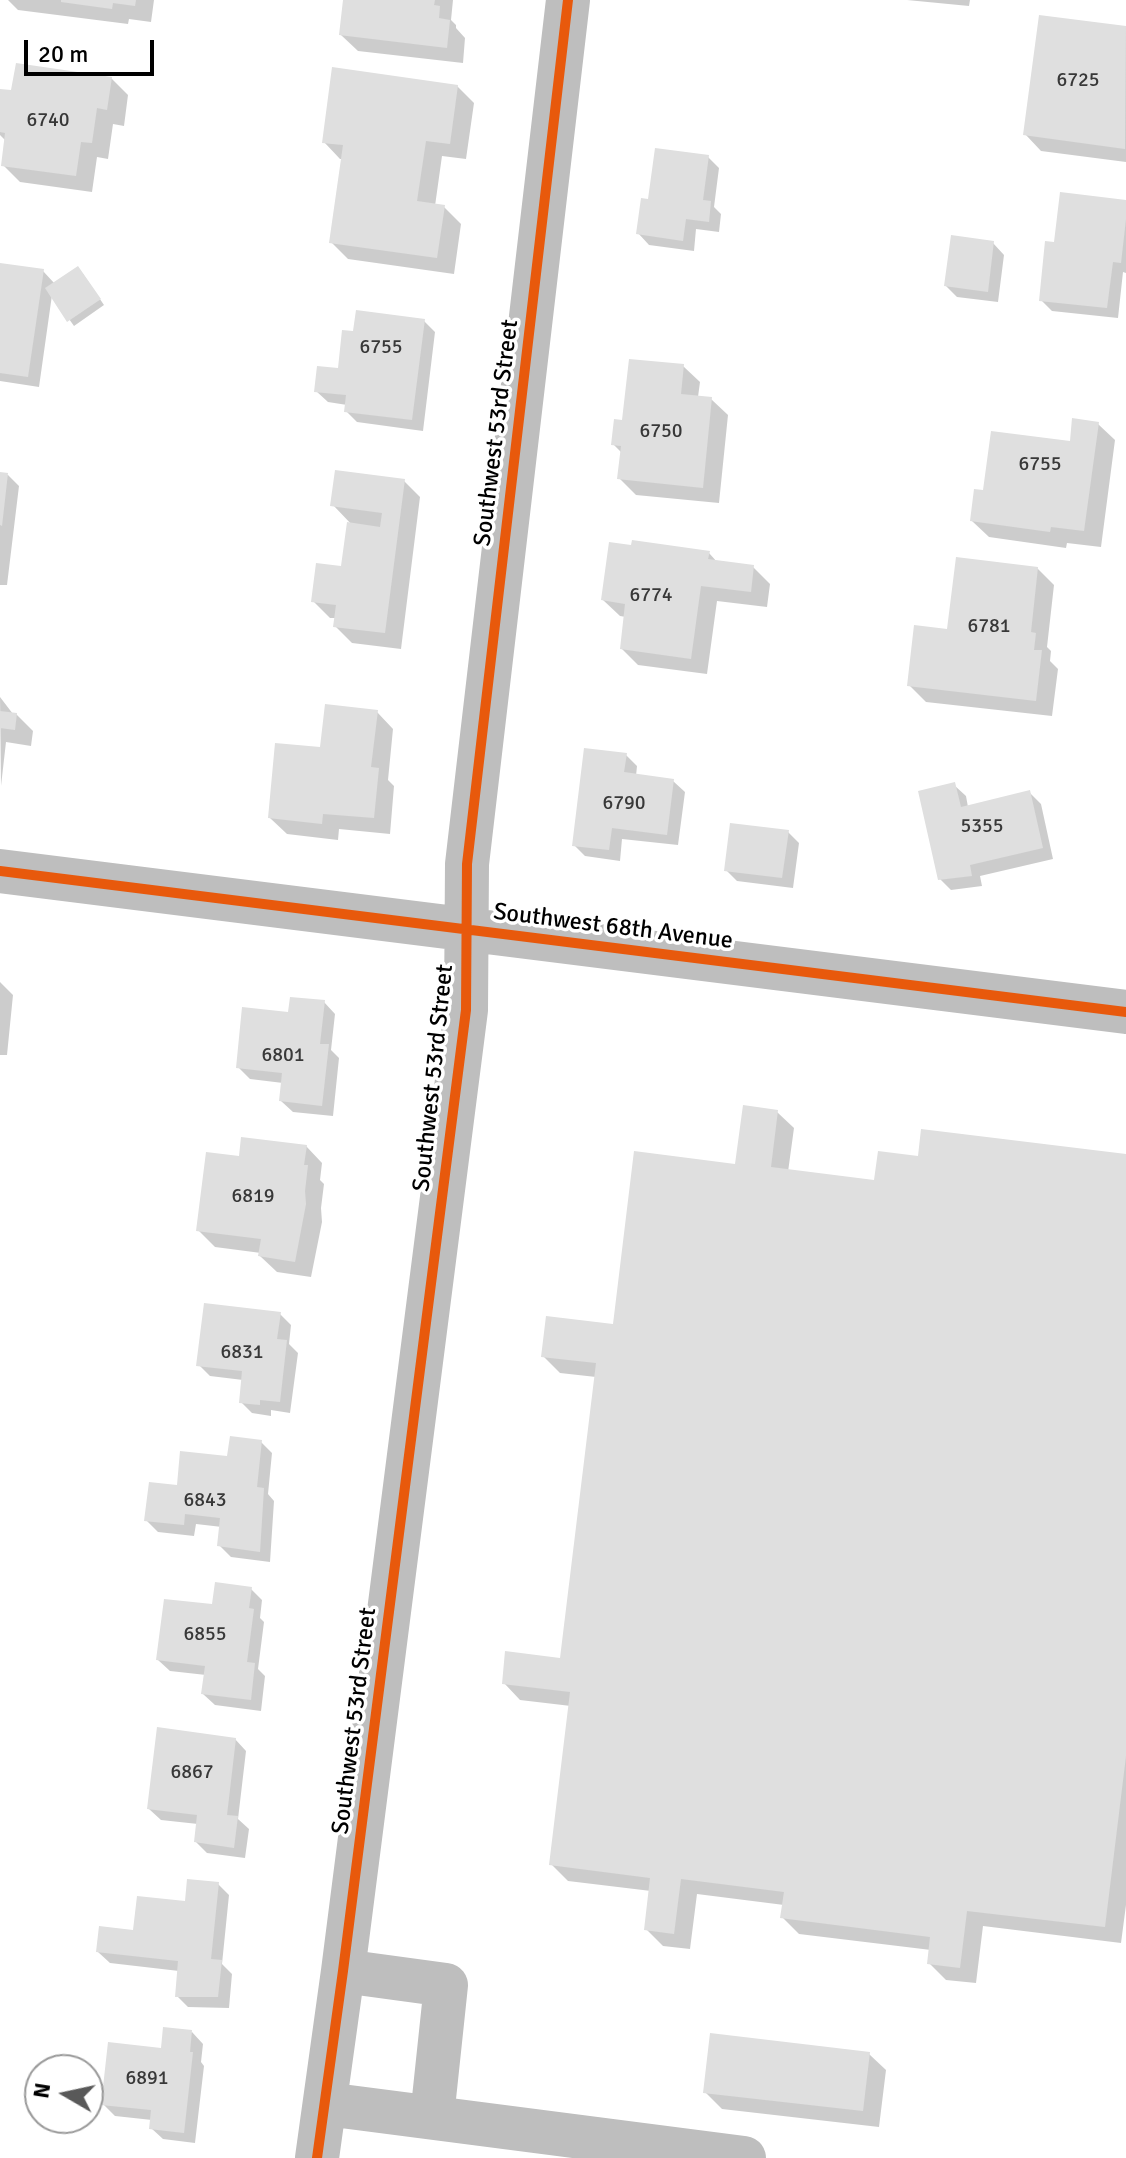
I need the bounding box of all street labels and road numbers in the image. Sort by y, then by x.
street label: Southwest 53rd Street [469,318,525,548]
street label: Southwest 68th Avenue [492,898,734,956]
street label: Southwest 53rd Street [408,963,460,1193]
street label: Southwest 53rd Street [327,1606,383,1836]

